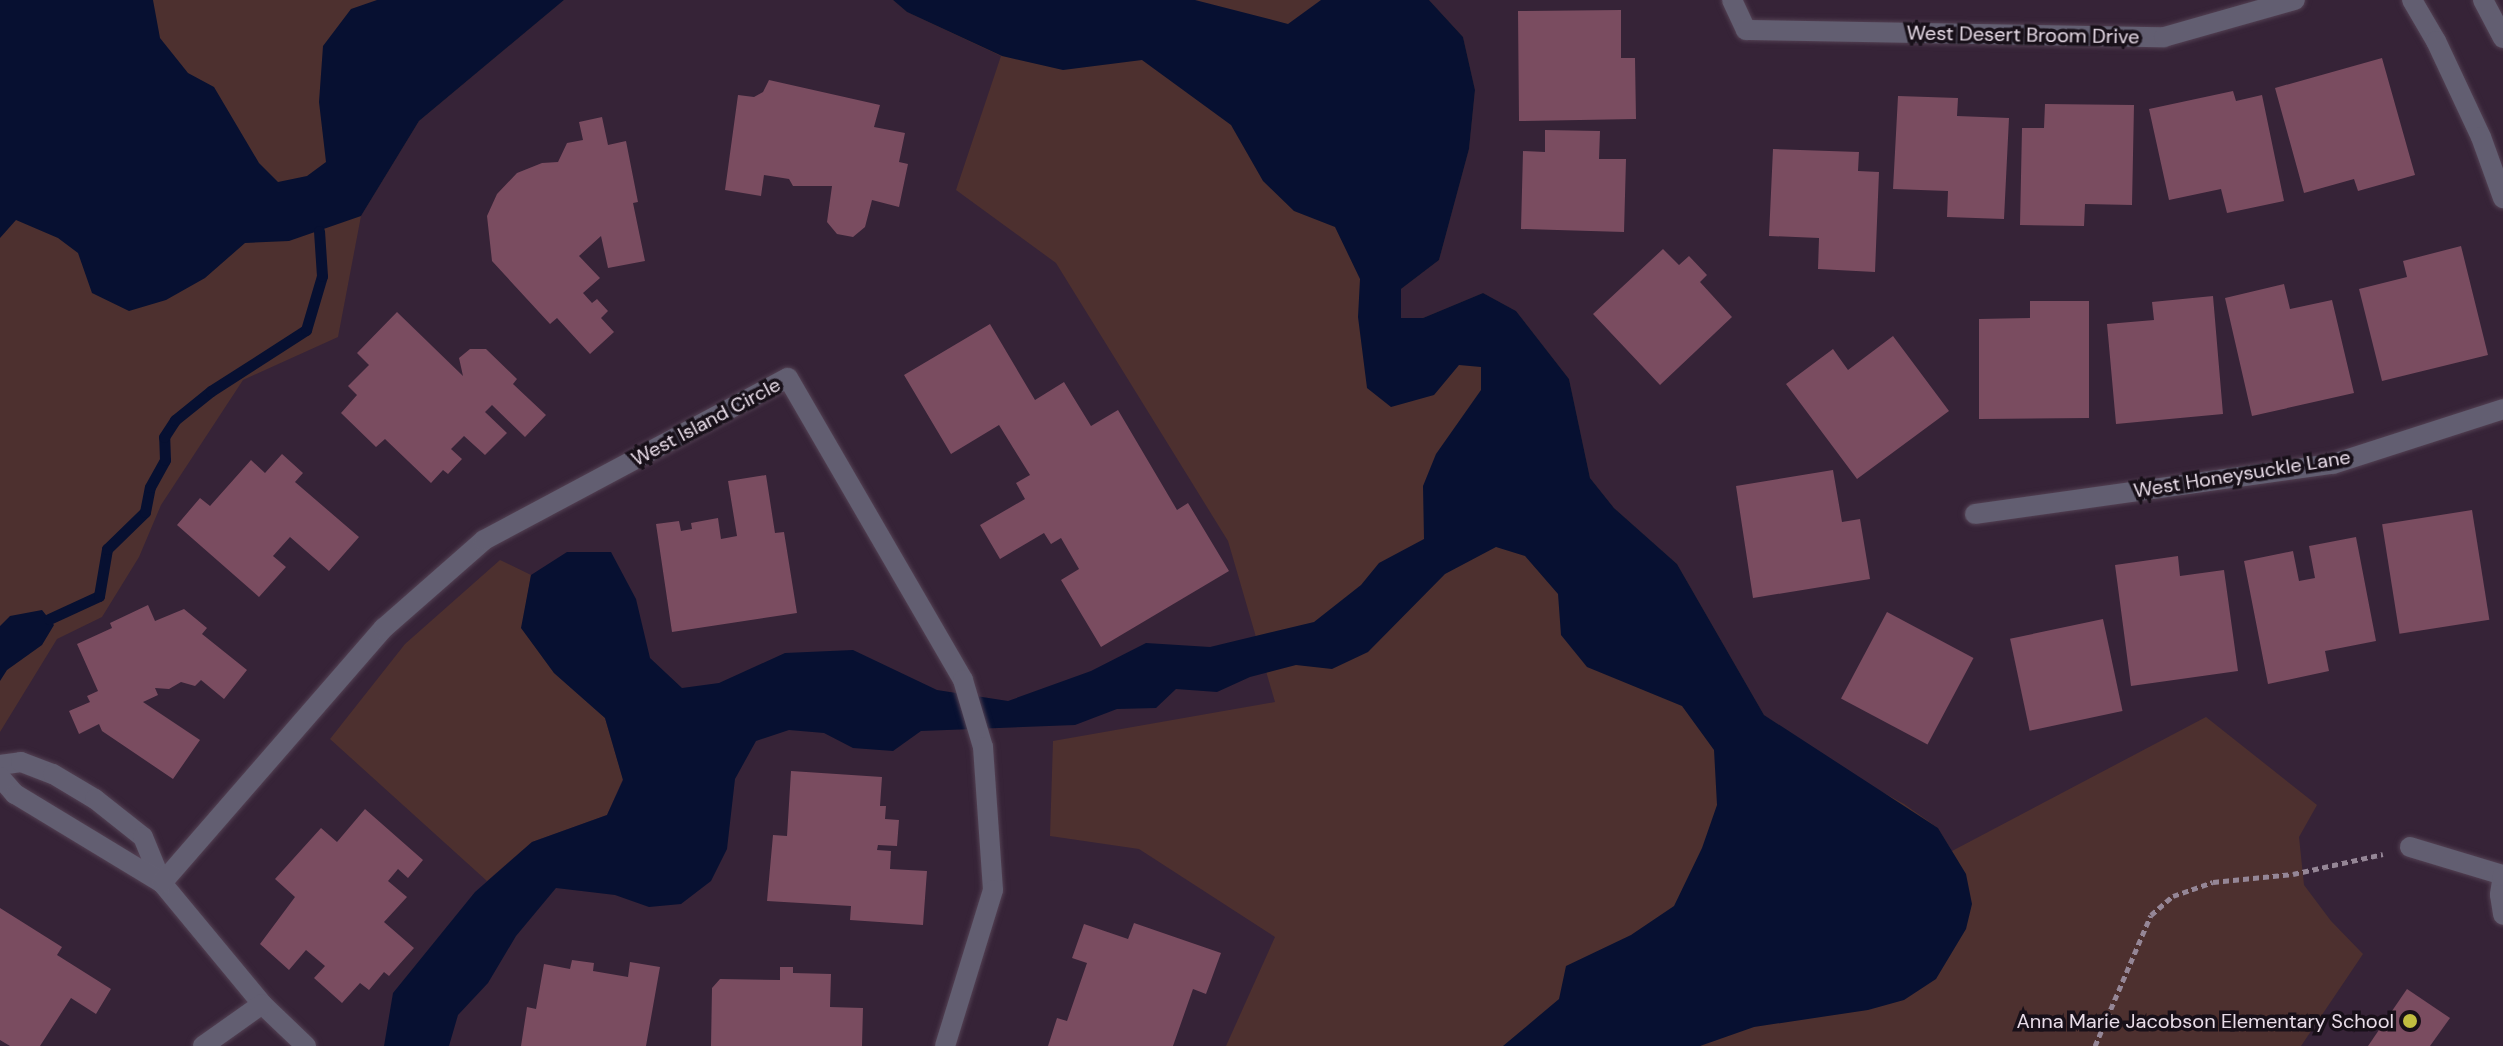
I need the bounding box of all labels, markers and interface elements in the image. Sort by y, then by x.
street label: West Desert Broom Drive [1906,21,2140,49]
street label: West Island Circle [627,373,785,471]
street label: West Honeysuckle Lane [2132,445,2352,503]
place label: Anna Marie Jacobson Elementary School [2017,1009,2394,1033]
marker: Anna Marie Jacobson Elementary School [2401,1012,2419,1030]

